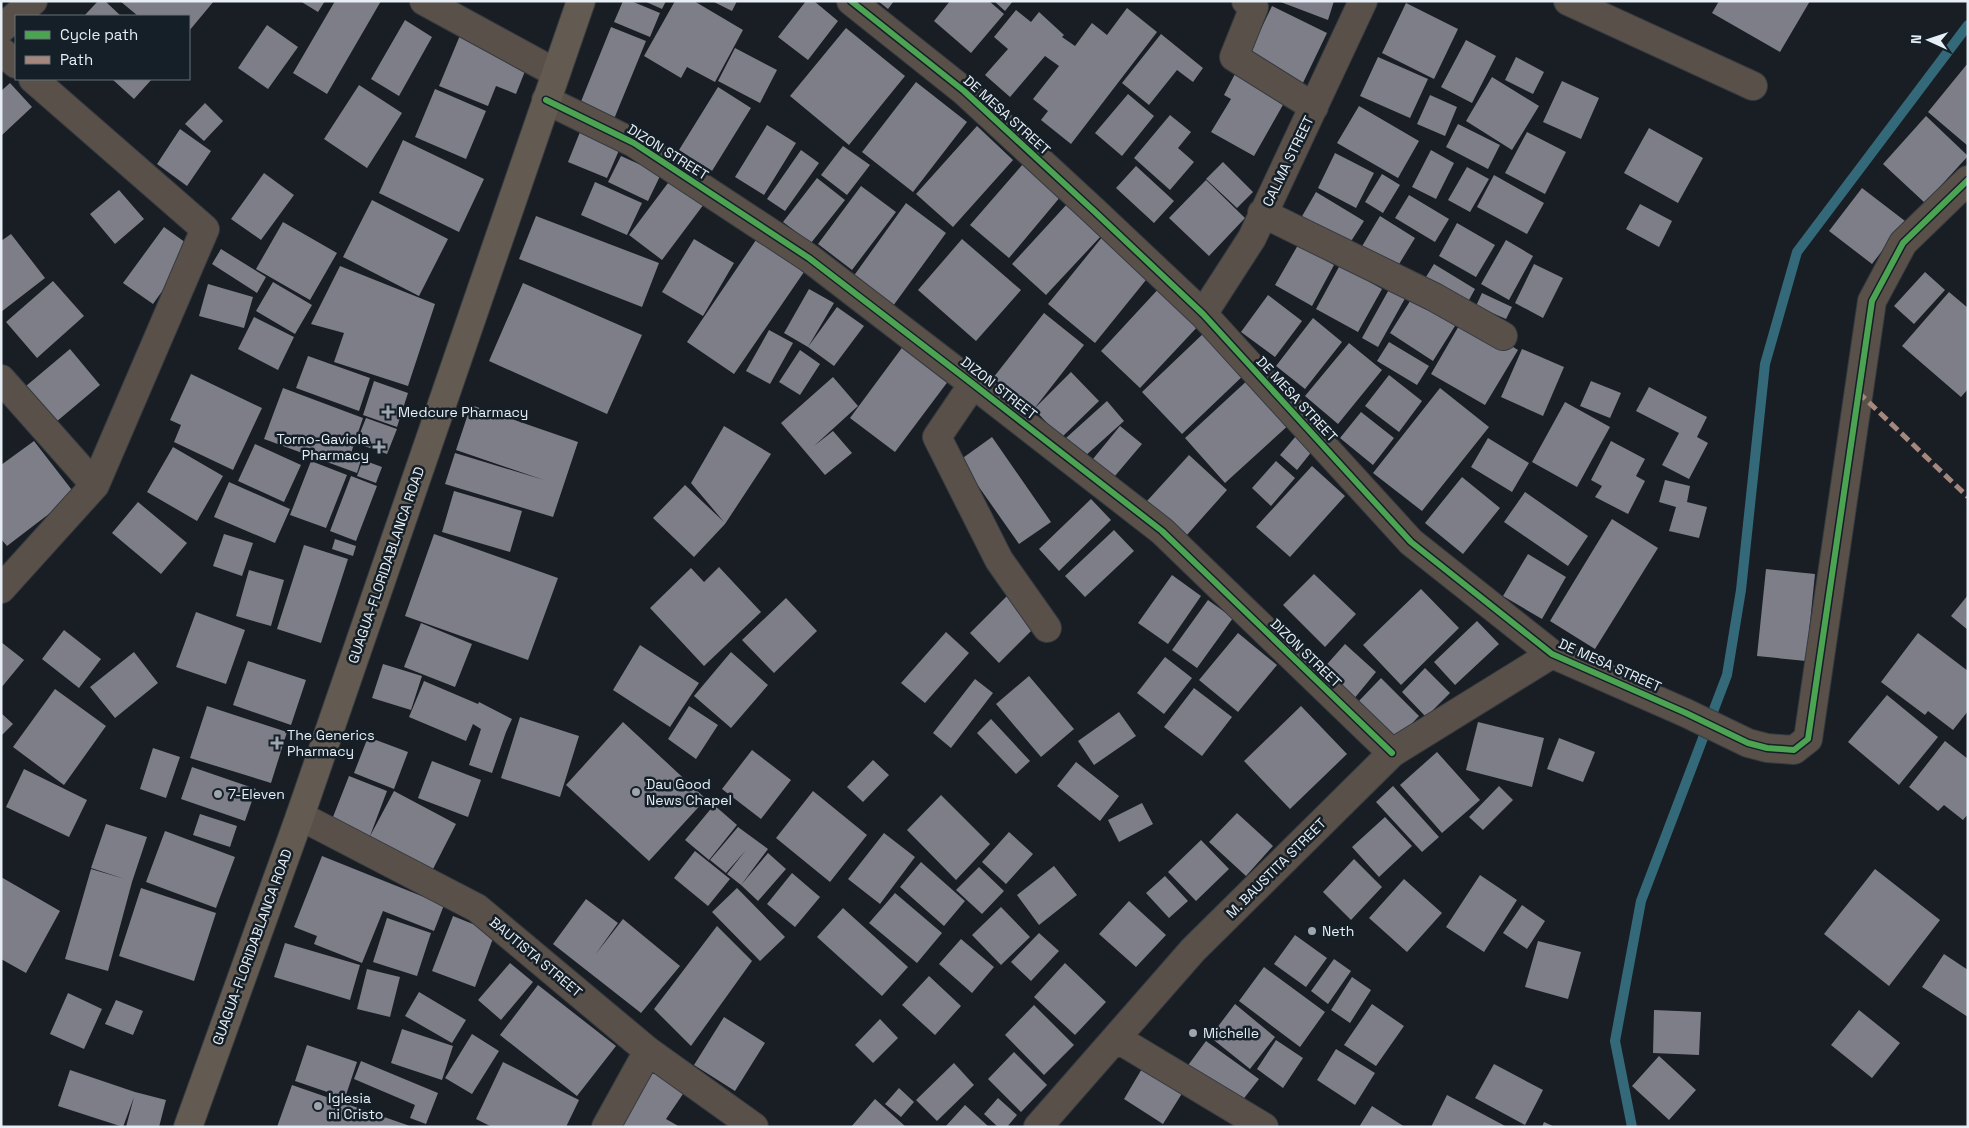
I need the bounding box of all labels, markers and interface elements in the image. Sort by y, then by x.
legend [15,15,190,80]
north arrow [1904,15,1954,65]
text: Cycle path [60,25,138,44]
text: N [1907,34,1925,44]
text: Path [60,50,93,69]
street label: DE MESA STREET [960,71,1054,159]
street label: CALMA STREET [1258,113,1318,209]
street label: DIZON STREET [624,120,712,184]
street label: DE MESA STREET [1253,352,1341,446]
street label: DIZON STREET [957,353,1041,423]
place label: Medcure Pharmacy [398,403,528,421]
marker: Medcure Pharmacy [382,406,394,418]
place label: Torno-Gaviola Pharmacy [277,430,369,464]
marker: Torno-Gaviola Pharmacy [373,441,385,453]
street label: GUAGUA-FLORIDABLANCA ROAD [344,464,428,666]
street label: DIZON STREET [1267,615,1345,691]
street label: DE MESA STREET [1556,634,1664,696]
place label: The Generics Pharmacy [287,726,375,760]
marker: The Generics Pharmacy [271,737,283,749]
place label: Dau Good News Chapel [646,775,732,809]
place label: 7-Eleven [228,785,285,803]
marker: Dau Good News Chapel [630,786,642,798]
marker: 7-Eleven [212,788,224,800]
street label: M. BAUSTITA STREET [1222,814,1330,922]
street label: GUAGUA-FLORIDABLANCA ROAD [208,847,296,1047]
street label: BAUTISTA STREET [486,913,586,1001]
place label: Neth [1322,922,1354,940]
marker: Neth [1306,925,1318,937]
place label: Michelle [1203,1024,1259,1042]
marker: Michelle [1187,1027,1199,1039]
place label: Iglesia ni Cristo [328,1089,383,1123]
marker: Iglesia ni Cristo [312,1100,324,1112]

